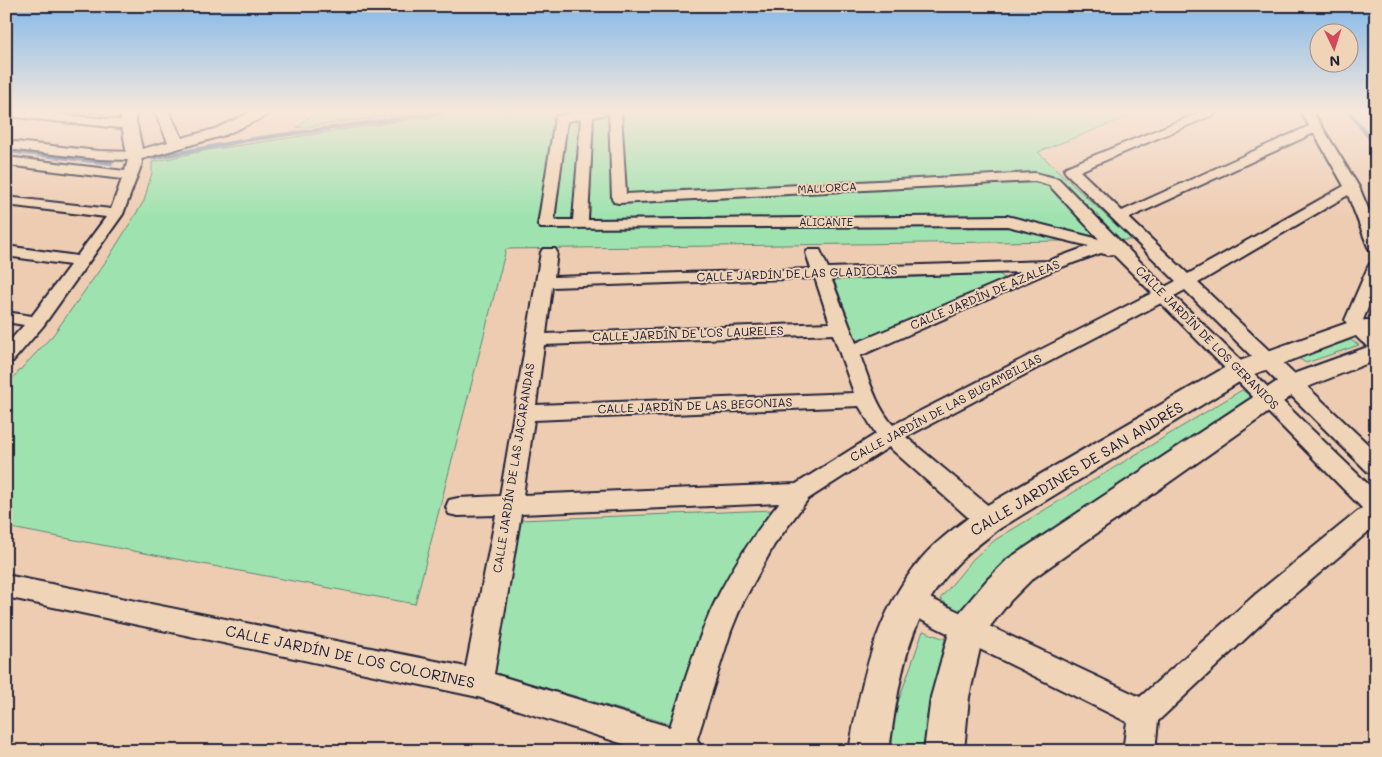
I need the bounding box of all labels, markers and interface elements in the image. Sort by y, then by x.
north arrow [1310,22,1360,72]
text: N [1329,52,1341,71]
street label: MALLORCA [797,178,857,197]
street label: ALICANTE [799,214,853,229]
street label: CALLE JARDÍN DE AZALEAS [907,255,1062,333]
street label: CALLE JARDÍN DE LAS GLADIOLAS [696,261,898,285]
street label: CALLE JARDÍN DE LOS GERANIOS [1133,262,1283,413]
street label: CALLE JARDÍN DE LOS LAURELES [592,322,784,344]
street label: CALLE JARDÍN DE LAS BUGAMBILIAS [847,350,1044,465]
street label: CALLE JARDÍN DE LAS JACARANDAS [488,361,538,574]
street label: CALLE JARDÍN DE LAS BEGONIAS [597,394,793,416]
street label: CALLE JARDINES DE SAN ANDRÉS [966,396,1187,540]
street label: CALLE JARDÍN DE LOS COLORINES [224,620,477,692]

